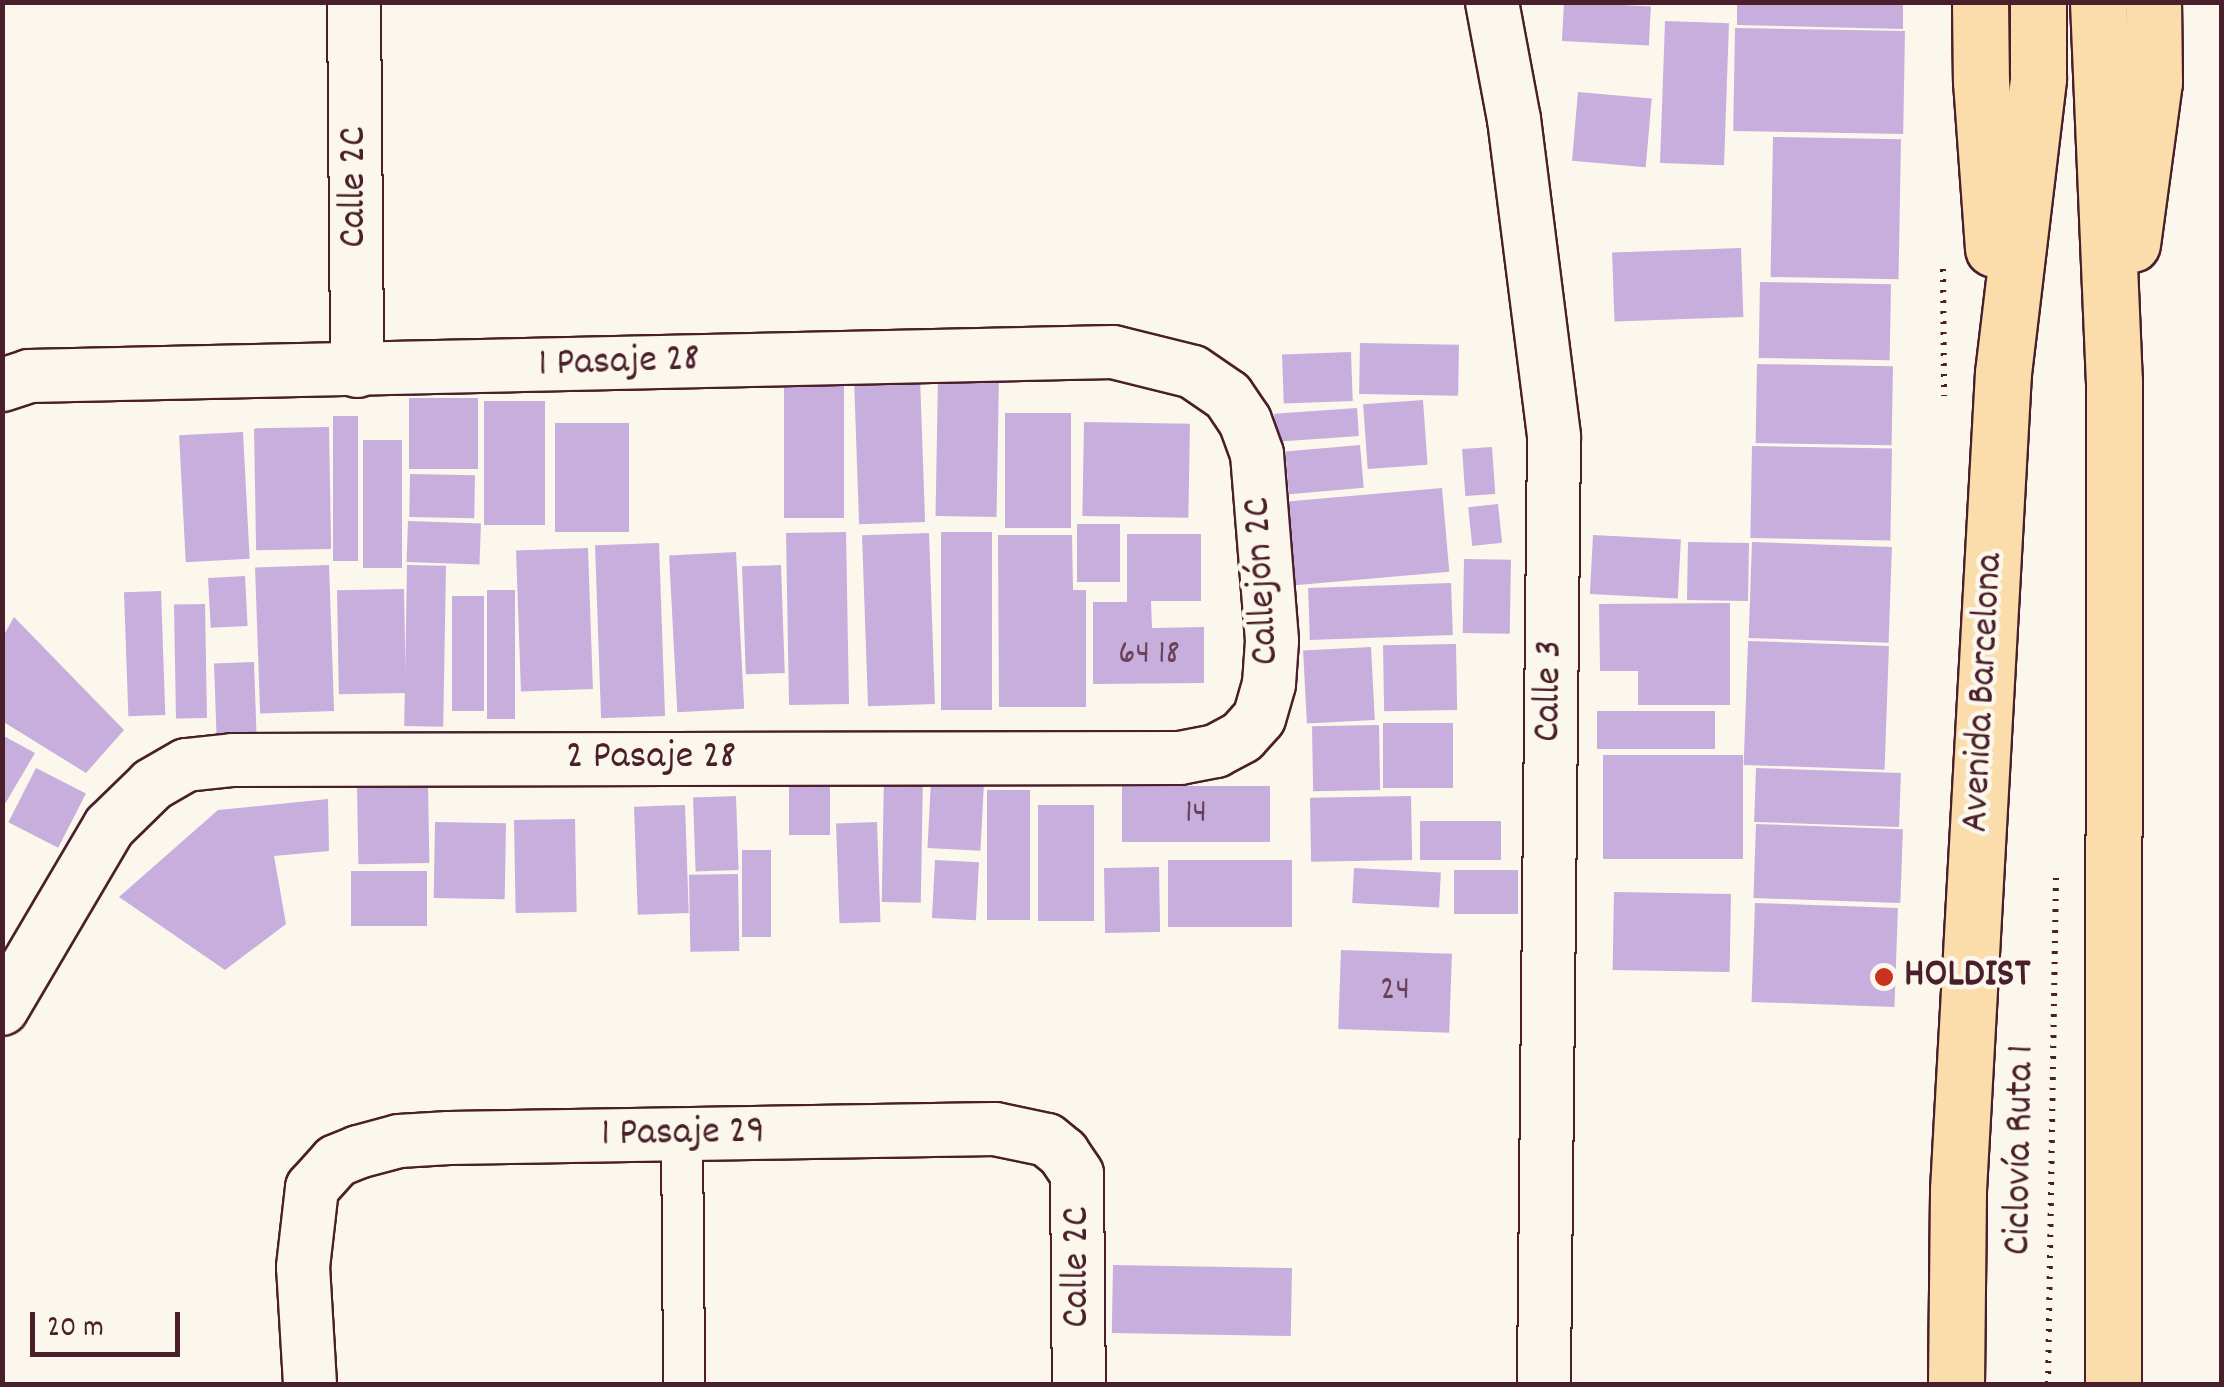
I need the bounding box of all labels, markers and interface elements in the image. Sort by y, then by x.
street label: Calle 2C [332,126,380,248]
street label: 1 Pasaje 28 [538,337,700,391]
street label: Callejón 2C [1236,496,1292,666]
street label: Avenida Barcelona [1954,552,2016,834]
house number: 64 18 [1118,634,1180,676]
street label: Calle 3 [1526,640,1576,742]
street label: 2 Pasaje 28 [566,735,736,783]
house number: 14 [1185,793,1207,835]
place label: HOLDIST [1904,953,2030,1001]
marker: HOLDIST [1873,966,1895,988]
house number: 24 [1380,970,1410,1012]
street label: Ciclovía Ruta 1 [1996,1044,2048,1256]
street label: 1 Pasaje 29 [601,1110,765,1160]
street label: Calle 2C [1055,1206,1103,1328]
scale bar [35,1292,185,1354]
text: 20 m [47,1308,104,1351]

